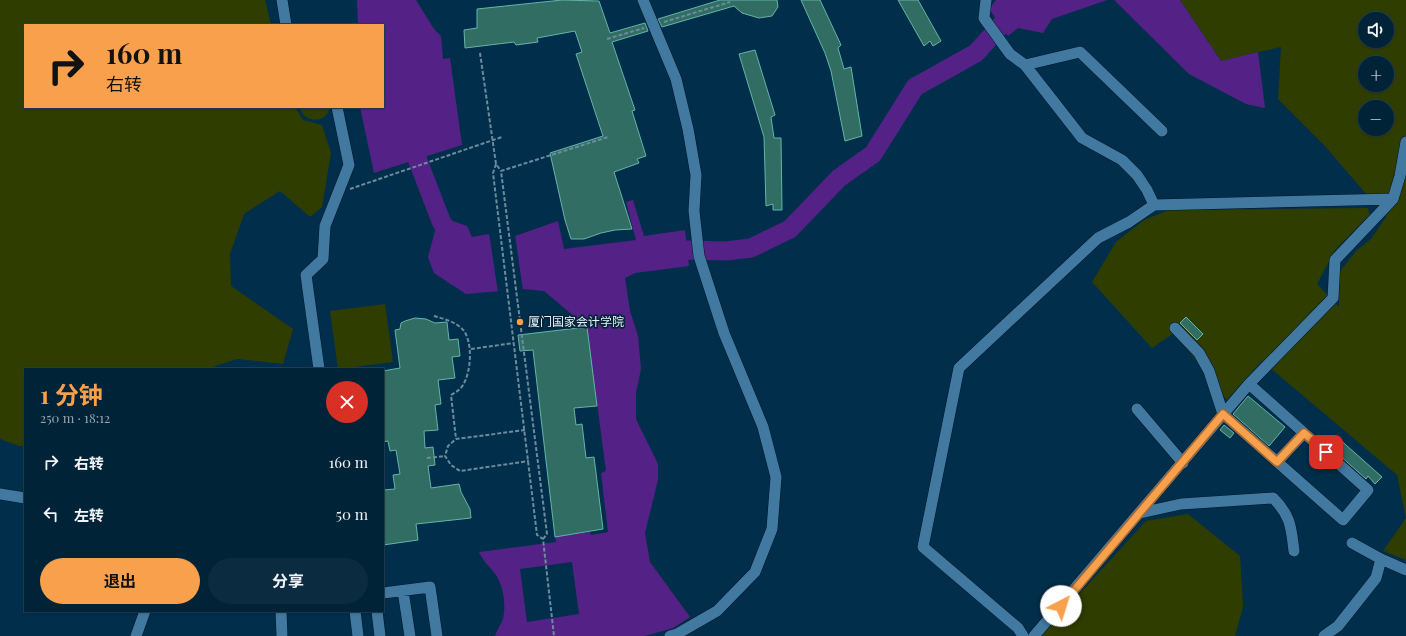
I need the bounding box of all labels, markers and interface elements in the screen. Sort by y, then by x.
map controls [1358,12,1394,136]
button: sound [1358,12,1394,48]
text: 160 m [106,34,182,71]
icon: right [40,40,92,92]
button: + [1358,56,1394,92]
text: 右转 [106,72,142,96]
button: − [1358,100,1394,136]
place label: 厦门国家会计学院 [528,313,624,329]
marker: 厦门国家会计学院 [515,317,525,327]
text: 1 分钟 [40,378,103,410]
button: close [326,381,368,423]
text: 250 m · 18:12 [40,409,110,426]
pin [1309,435,1343,469]
icon: arrive [1315,441,1337,463]
icon: right [40,451,62,473]
text: 160 m [329,452,368,472]
text: 右转 [74,453,104,473]
icon: left [40,503,62,525]
text: 50 m [336,504,368,524]
text: 左转 [74,505,104,525]
button: 退出 [40,558,200,604]
button: 分享 [208,558,368,604]
position arrow [1040,585,1082,627]

